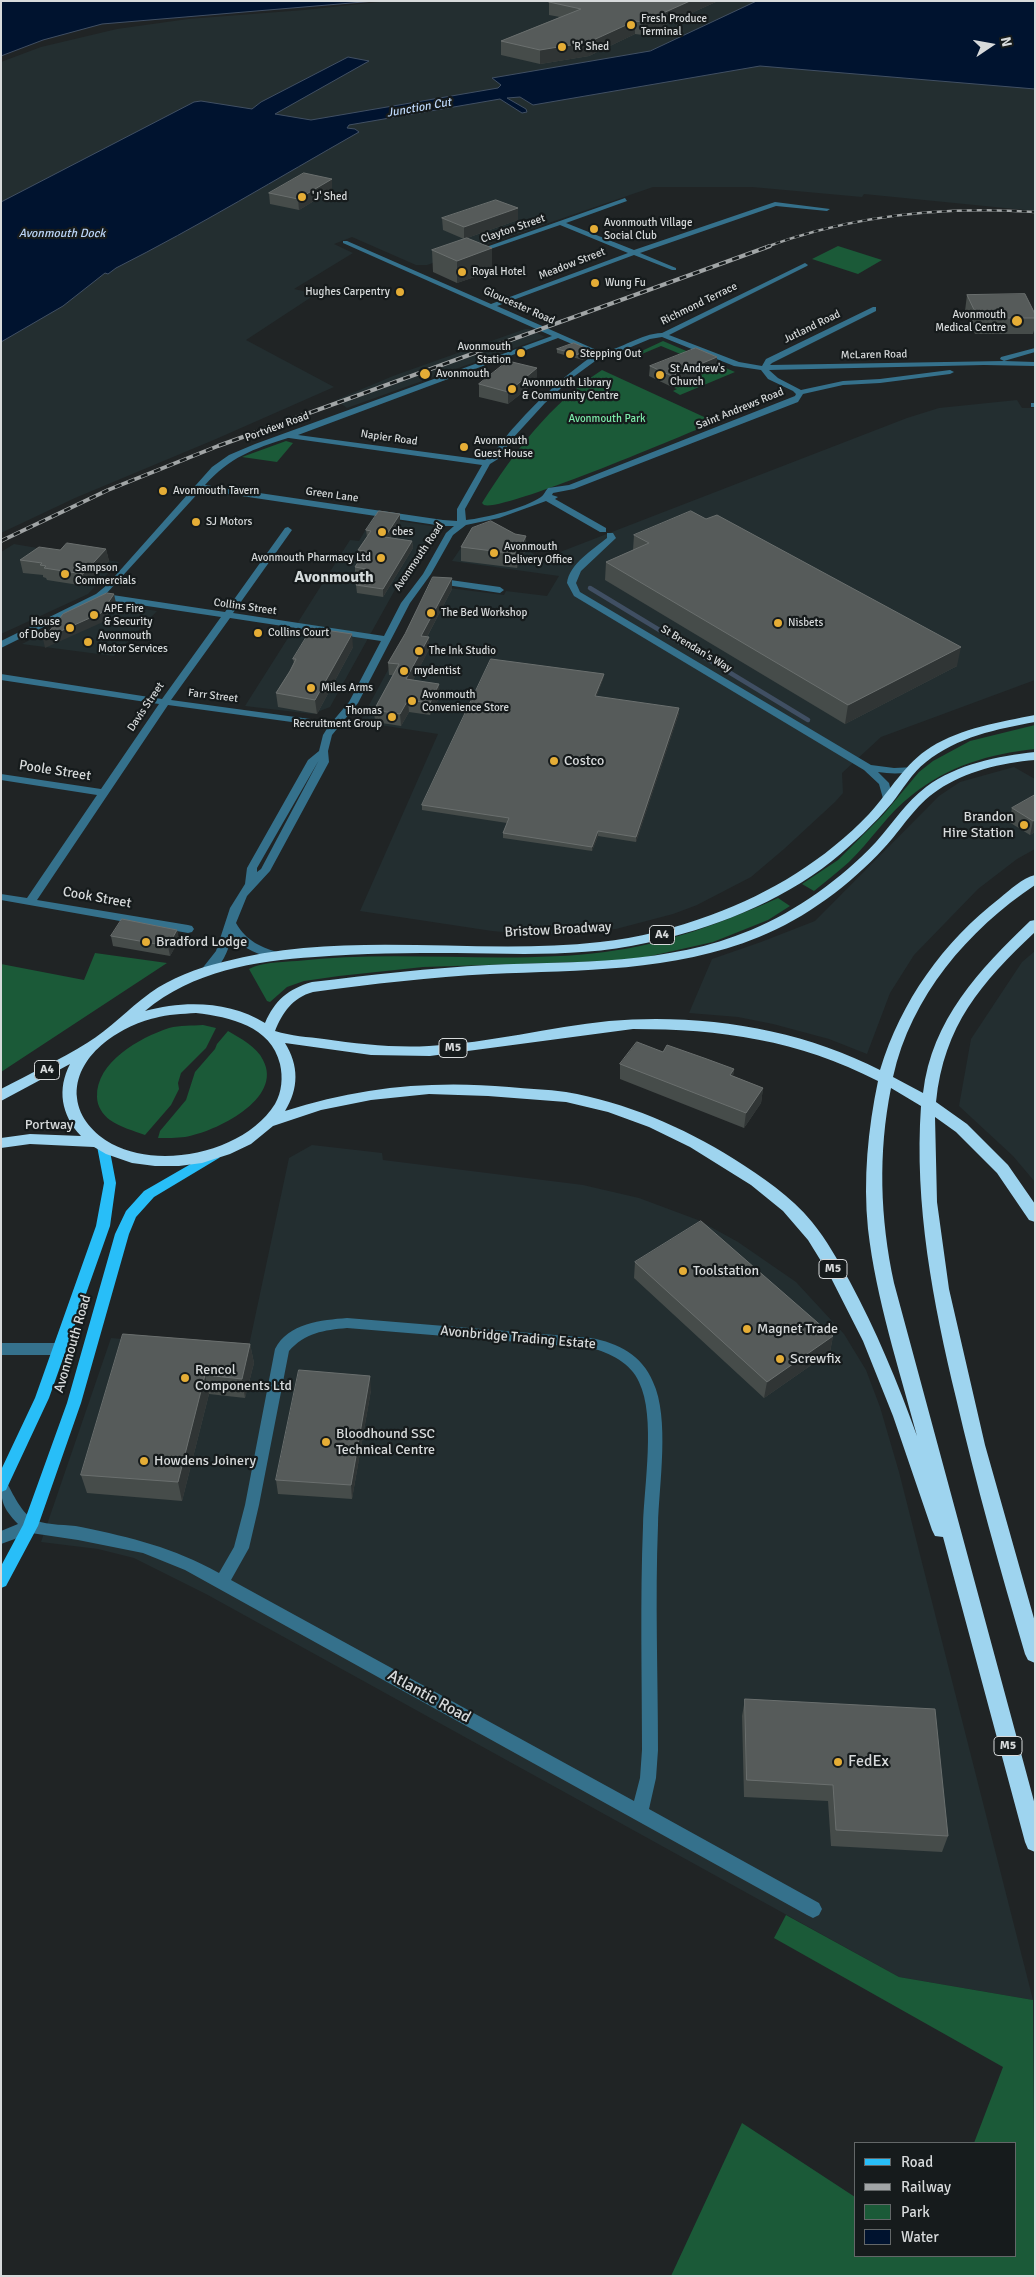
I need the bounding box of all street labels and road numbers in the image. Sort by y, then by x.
street label: Clayton Street [479,212,547,246]
street label: Meadow Street [537,245,607,283]
street label: Richmond Terrace [659,280,739,328]
street label: Gloucester Road [481,284,557,328]
street label: Jutland Road [782,308,842,346]
street label: McLaren Road [841,348,907,362]
street label: Saint Andrews Road [694,385,786,433]
street label: Portview Road [243,409,311,445]
street label: Napier Road [360,427,418,449]
street label: Green Lane [305,485,359,505]
street label: Avonmouth Road [391,520,447,594]
street label: Collins Street [213,596,277,618]
street label: St Brendan's Way [658,623,734,675]
street label: Davis Street [125,680,167,734]
street label: Farr Street [187,686,239,706]
street label: Poole Street [18,757,92,785]
street label: Cook Street [61,884,133,912]
street label: Bristow Broadway [504,919,612,941]
road number: A4 [650,926,674,944]
road number: M5 [439,1038,467,1058]
road number: A4 [34,1060,60,1080]
street label: Portway [25,1117,73,1133]
road number: M5 [819,1260,847,1278]
street label: Avonmouth Road [51,1293,95,1395]
street label: Avonbridge Trading Estate [439,1323,597,1353]
street label: Atlantic Road [384,1666,474,1728]
road number: M5 [994,1736,1022,1755]

